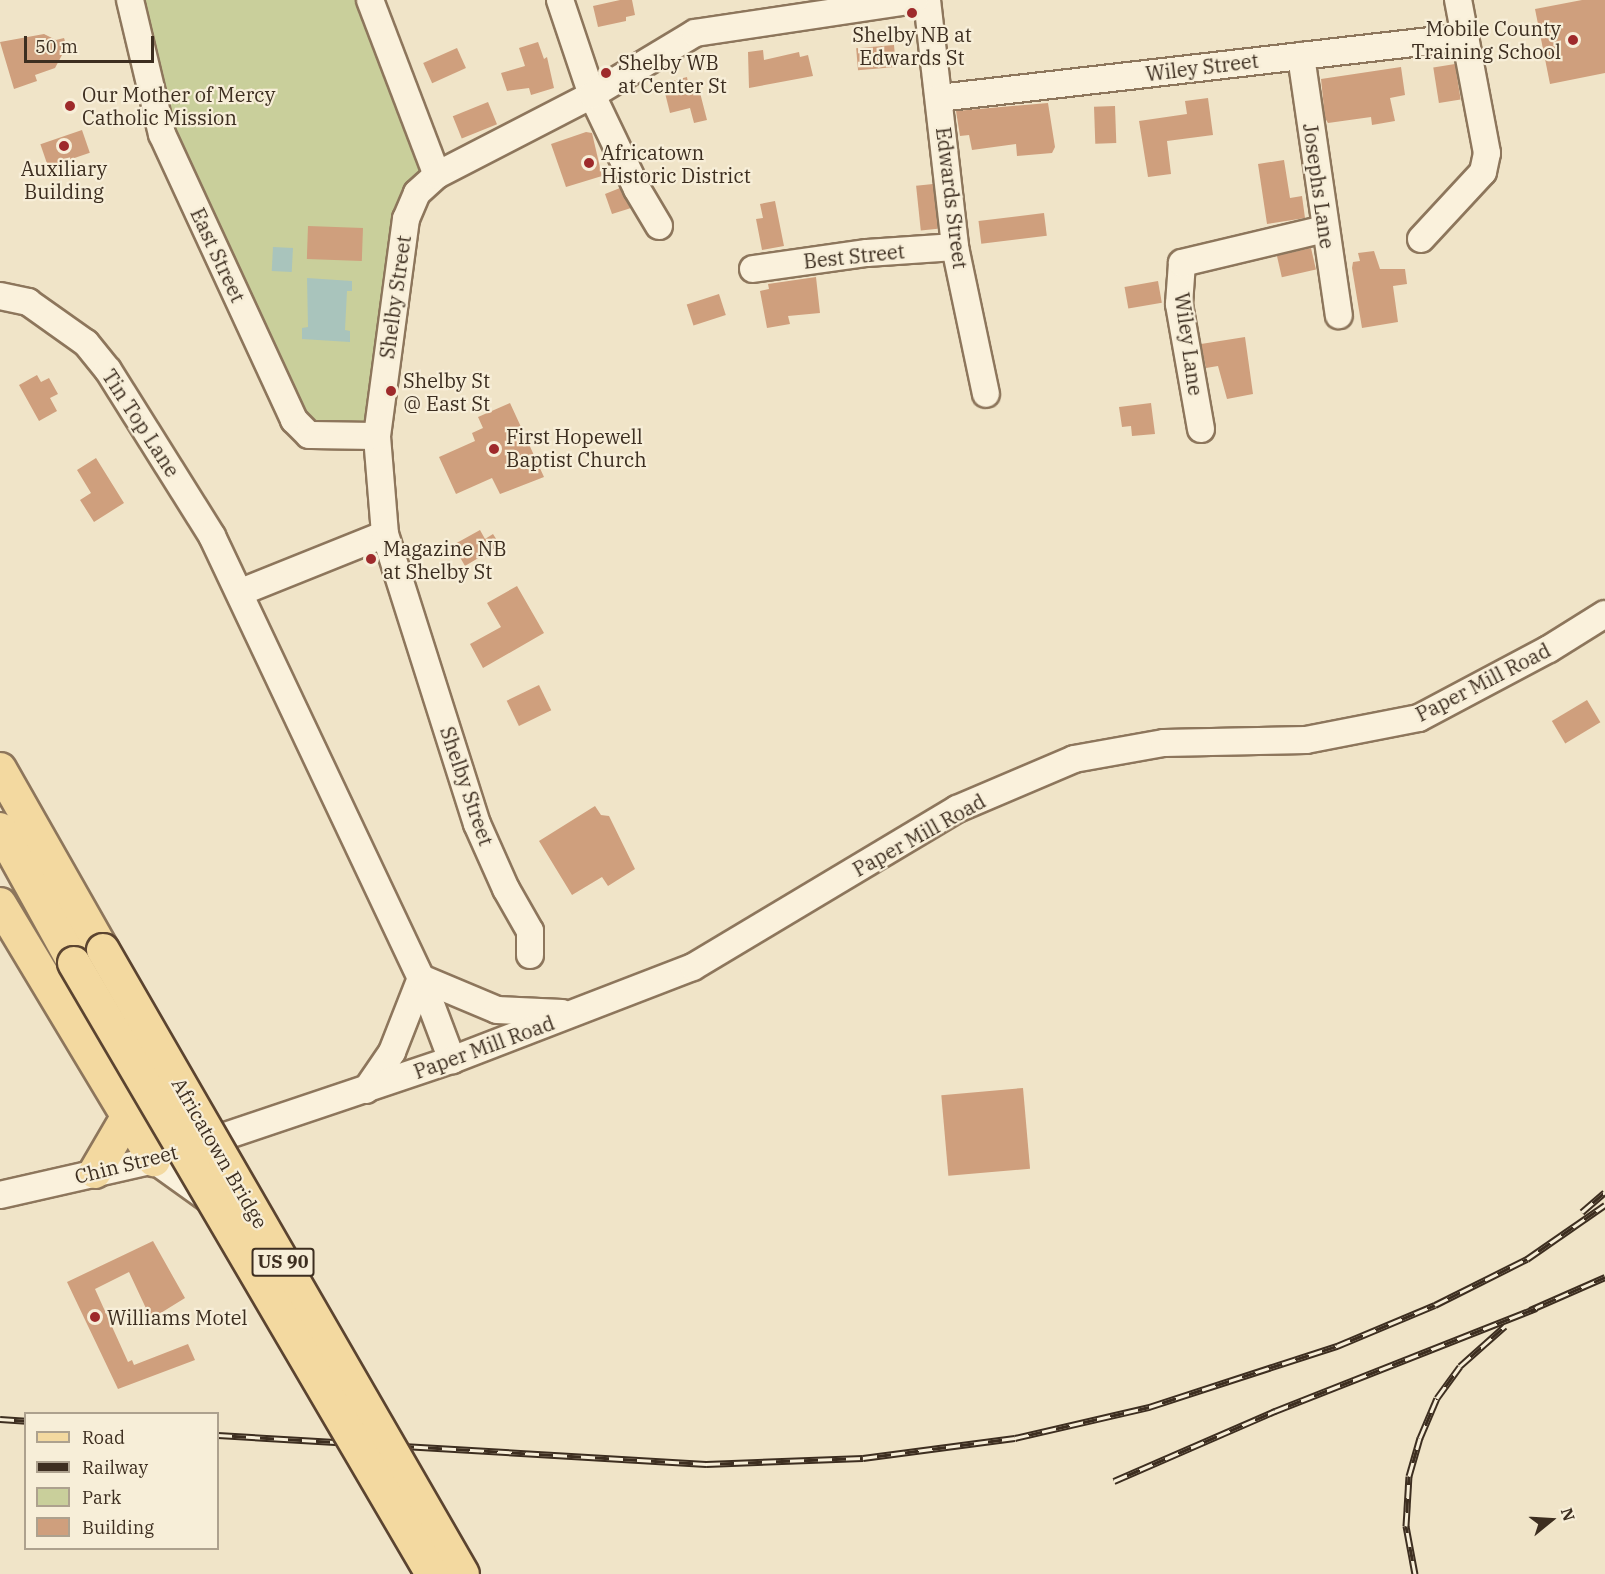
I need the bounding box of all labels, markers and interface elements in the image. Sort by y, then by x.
marker: Shelby NB at Edwards St [905,6,919,20]
place label: Mobile County Training School [1411,16,1561,63]
place label: Shelby NB at Edwards St [852,22,972,69]
scale bar [27,24,158,62]
marker: Mobile County Training School [1566,33,1580,47]
text: 50 m [35,35,78,58]
street label: Wiley Street [1144,48,1260,86]
place label: Shelby WB at Center St [618,50,727,97]
marker: Shelby WB at Center St [599,66,613,80]
place label: Our Mother of Mercy Catholic Mission [82,83,275,130]
marker: Our Mother of Mercy Catholic Mission [63,99,77,113]
street label: Josephs Lane [1298,122,1340,250]
street label: Edwards Street [931,126,973,270]
marker: Auxiliary Building [57,139,71,153]
place label: Africatown Historic District [601,140,751,187]
place label: Auxiliary Building [21,156,107,203]
marker: Africatown Historic District [582,156,596,170]
street label: East Street [186,204,250,306]
street label: Shelby Street [374,234,416,360]
street label: Best Street [802,239,906,273]
street label: Wiley Lane [1170,291,1208,397]
street label: Tin Top Lane [97,365,185,481]
place label: Shelby St @ East St [403,368,490,415]
marker: Shelby St @ East St [384,384,398,398]
place label: First Hopewell Baptist Church [506,425,647,472]
marker: First Hopewell Baptist Church [487,442,501,456]
place label: Magazine NB at Shelby St [383,536,507,583]
marker: Magazine NB at Shelby St [364,552,378,566]
street label: Paper Mill Road [1412,638,1554,726]
street label: Shelby Street [435,723,499,849]
street label: Paper Mill Road [849,789,989,881]
street label: Paper Mill Road [410,1010,558,1084]
street label: Africatown Bridge [167,1073,273,1233]
street label: Chin Street [72,1140,180,1188]
road number: US 90 [252,1247,314,1277]
place label: Williams Motel [107,1305,248,1329]
marker: Williams Motel [88,1310,102,1324]
legend [24,1412,219,1550]
text: Road [82,1426,125,1449]
text: Railway [82,1456,148,1479]
text: Park [82,1486,121,1509]
north arrow [1521,1490,1581,1550]
text: N [1557,1505,1580,1524]
text: Building [82,1516,154,1539]

